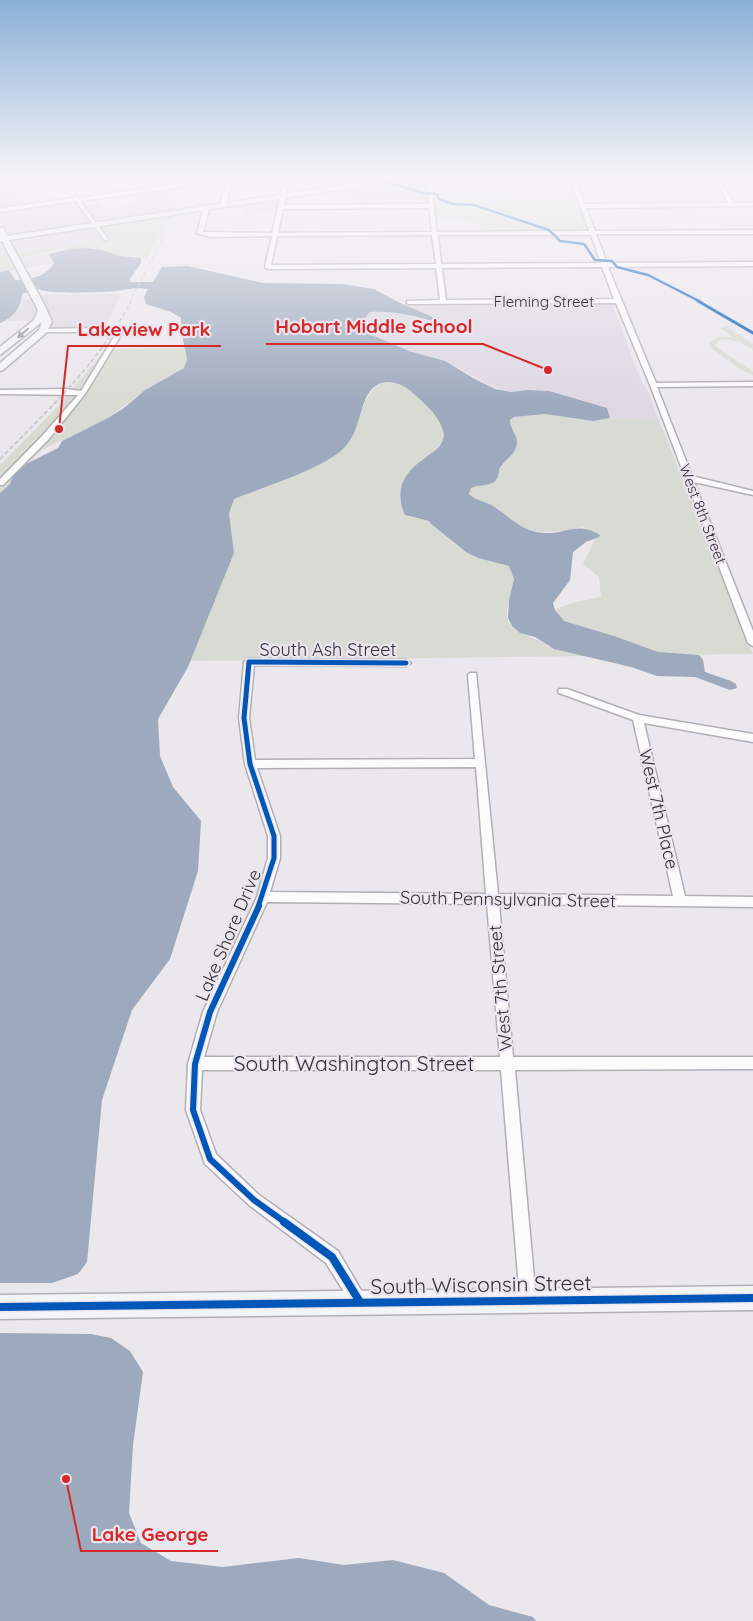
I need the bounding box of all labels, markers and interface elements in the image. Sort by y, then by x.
street label: Fleming Street [494,292,594,311]
callout: Hobart Middle School [266,310,483,344]
callout: Lakeview Park [68,312,221,346]
text: Hobart Middle School [275,314,473,338]
text: Lakeview Park [78,317,211,341]
one-way arrow [17,327,29,339]
street label: West 8th Street [675,461,731,567]
street label: South Ash Street [260,638,396,661]
street label: West 7th Place [634,747,684,871]
street label: Lake Shore Drive [190,866,266,1004]
street label: South Pennsylvania Street [400,886,616,912]
street label: West 7th Street [483,924,517,1052]
street label: South Washington Street [234,1050,474,1076]
street label: South Wisconsin Street [370,1269,592,1299]
callout: Lake George [81,1517,218,1551]
text: Lake George [92,1522,208,1546]

